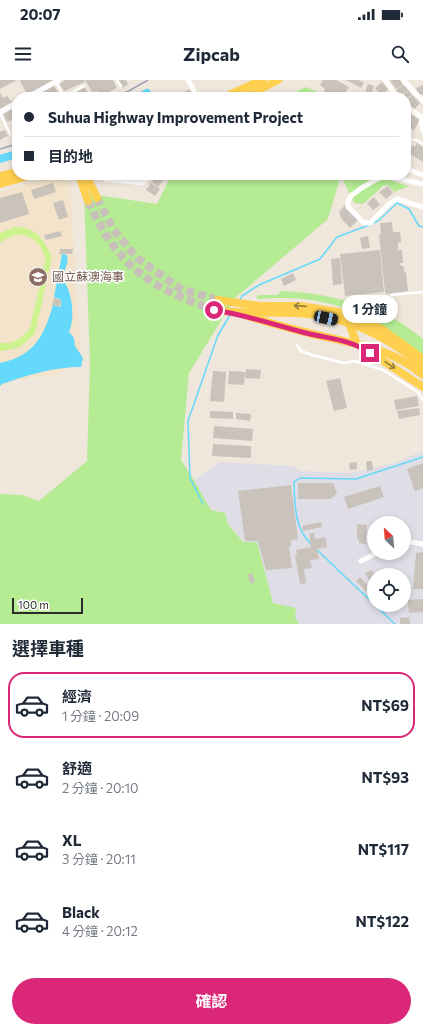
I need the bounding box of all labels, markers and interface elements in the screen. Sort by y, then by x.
text: 20:07 [20,5,60,23]
icon: menu [12,43,34,65]
text: Zipcab [183,43,240,65]
icon: search [389,43,411,65]
text: Suhua Highway Improvement Project [48,108,303,126]
text: 目的地 [48,147,93,165]
school or university icon: 國立蘇澳海事 [27,266,49,288]
place label: 國立蘇澳海事 [52,269,124,283]
callout: 1 分鐘 [342,295,398,323]
route start [205,301,223,319]
text: 1 分鐘 [353,301,387,317]
one-way arrow [293,303,306,310]
car [313,310,339,326]
route end [361,344,379,362]
one-way arrow [384,362,396,370]
north arrow [367,516,411,560]
map controls [367,516,411,612]
button: locate [367,568,411,612]
scale bar [12,596,83,615]
text: 100 m [18,598,49,611]
text: 選擇車種 [12,637,84,659]
icon: car [14,687,50,723]
text: 經濟 [62,687,92,705]
text: NT$69 [361,696,409,714]
text: 1 分鐘 · 20:09 [62,708,139,724]
icon: car [14,759,50,795]
text: 舒適 [62,759,92,777]
text: NT$93 [362,768,409,786]
text: 2 分鐘 · 20:10 [62,780,139,796]
icon: car [14,831,50,867]
text: XL [62,831,81,849]
text: NT$117 [358,840,409,858]
text: 3 分鐘 · 20:11 [62,851,136,867]
icon: car [14,903,50,939]
text: Black [62,903,100,921]
text: NT$122 [356,912,409,930]
text: 4 分鐘 · 20:12 [62,923,138,939]
button: 確認 [12,978,411,1024]

